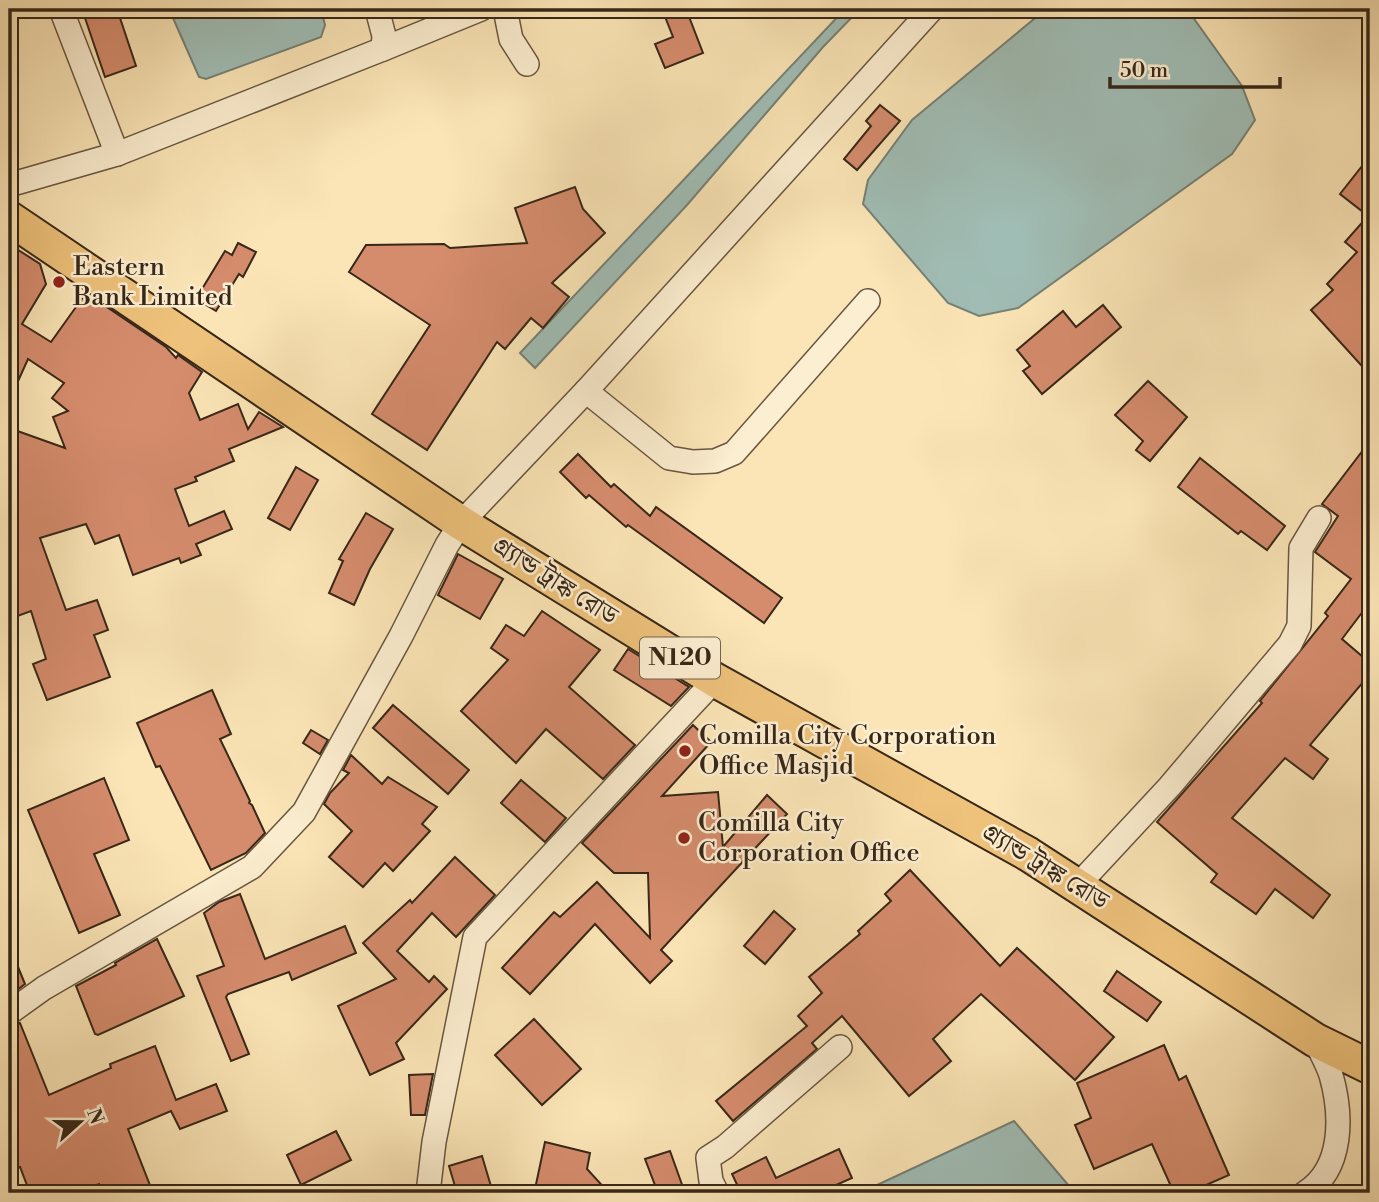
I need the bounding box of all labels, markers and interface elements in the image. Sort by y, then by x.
scale bar [1110,46,1279,90]
text: 50 m [1120,58,1168,84]
place label: Eastern Bank Limited [72,251,233,313]
marker: Eastern Bank Limited [51,274,67,290]
street label: গ্র্যান্ড ট্রাঙ্ক রোড [486,530,624,633]
road number: N120 [640,638,720,678]
place label: Comilla City Corporation Office Masjid [699,720,996,782]
marker: Comilla City Corporation Office Masjid [677,743,693,759]
place label: Comilla City Corporation Office [698,807,920,869]
street label: গ্র্যান্ড ট্রাঙ্ক রোড [976,817,1115,918]
marker: Comilla City Corporation Office [676,830,692,846]
north arrow [46,1086,116,1156]
text: N [81,1105,109,1128]

